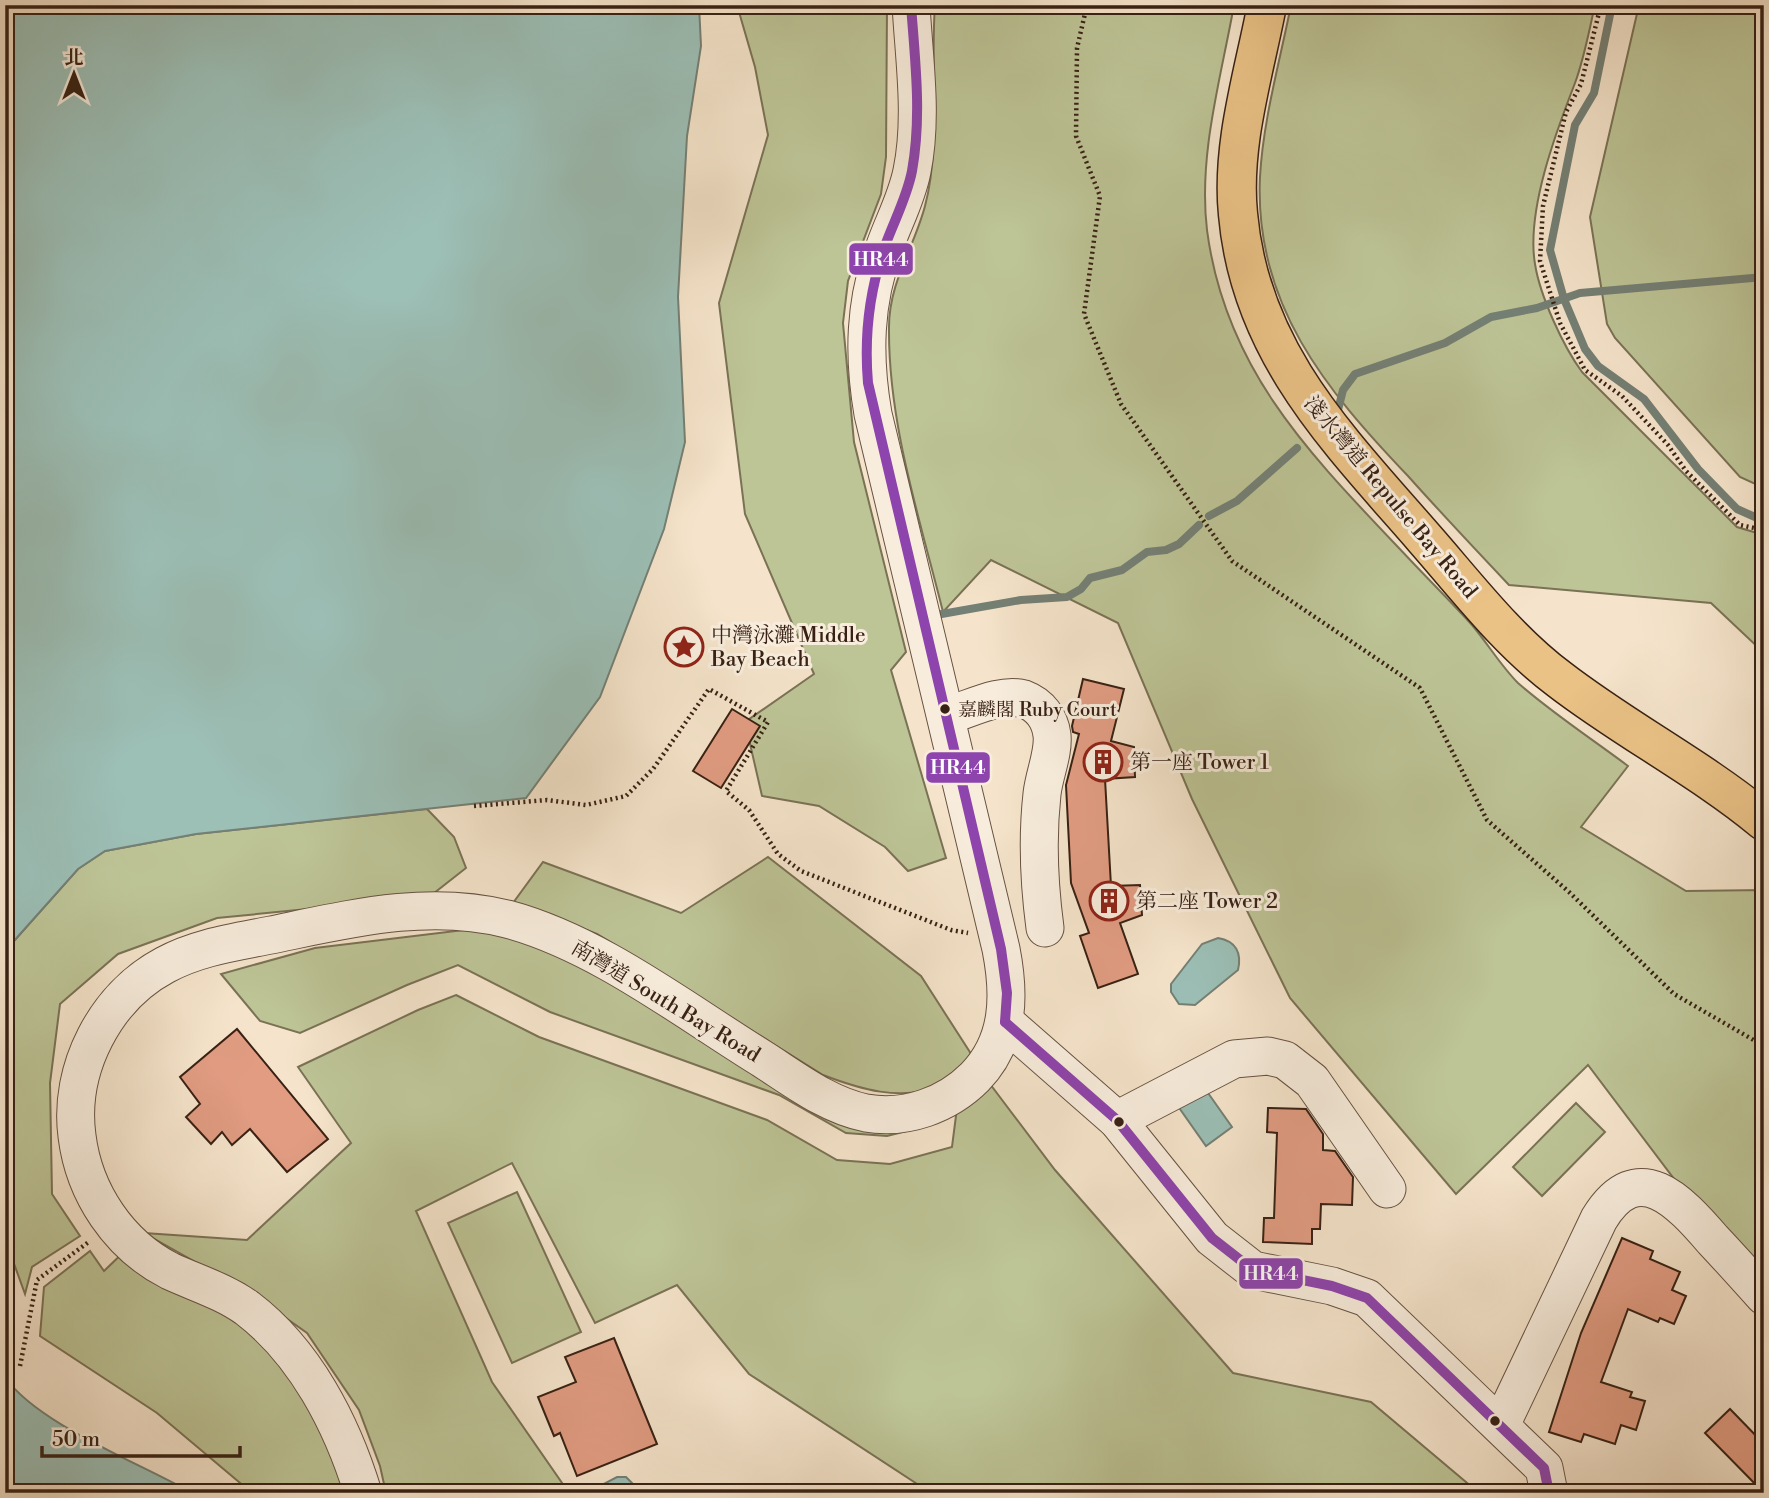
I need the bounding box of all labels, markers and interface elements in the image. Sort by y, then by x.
north arrow [38,38,108,108]
text: 北 [64,46,84,70]
line badge: HR44 [848,242,914,276]
text: HR44 [853,248,909,272]
street label: 淺水灣道 Repulse Bay Road [1298,391,1483,604]
place label: 中灣泳灘 Middle Bay Beach [710,623,866,673]
place icon: 中灣泳灘 Middle Bay Beach [663,626,705,668]
place label: 嘉麟閣 Ruby Court [958,698,1117,722]
marker: 嘉麟閣 Ruby Court [938,702,952,716]
building icon: 第一座 Tower 1 [1082,741,1124,783]
place label: 第一座 Tower 1 [1130,750,1269,776]
line badge: HR44 [925,751,991,784]
text: HR44 [930,756,986,780]
building icon: 第二座 Tower 2 [1088,880,1130,922]
place label: 第二座 Tower 2 [1136,889,1278,915]
street label: 南灣道 South Bay Road [566,935,765,1069]
unlabelled marker [1112,1115,1126,1129]
line badge: HR44 [1238,1257,1304,1290]
text: HR44 [1243,1262,1299,1286]
scale bar [42,1414,240,1458]
unlabelled marker [1488,1414,1502,1428]
text: 50 m [52,1427,100,1453]

